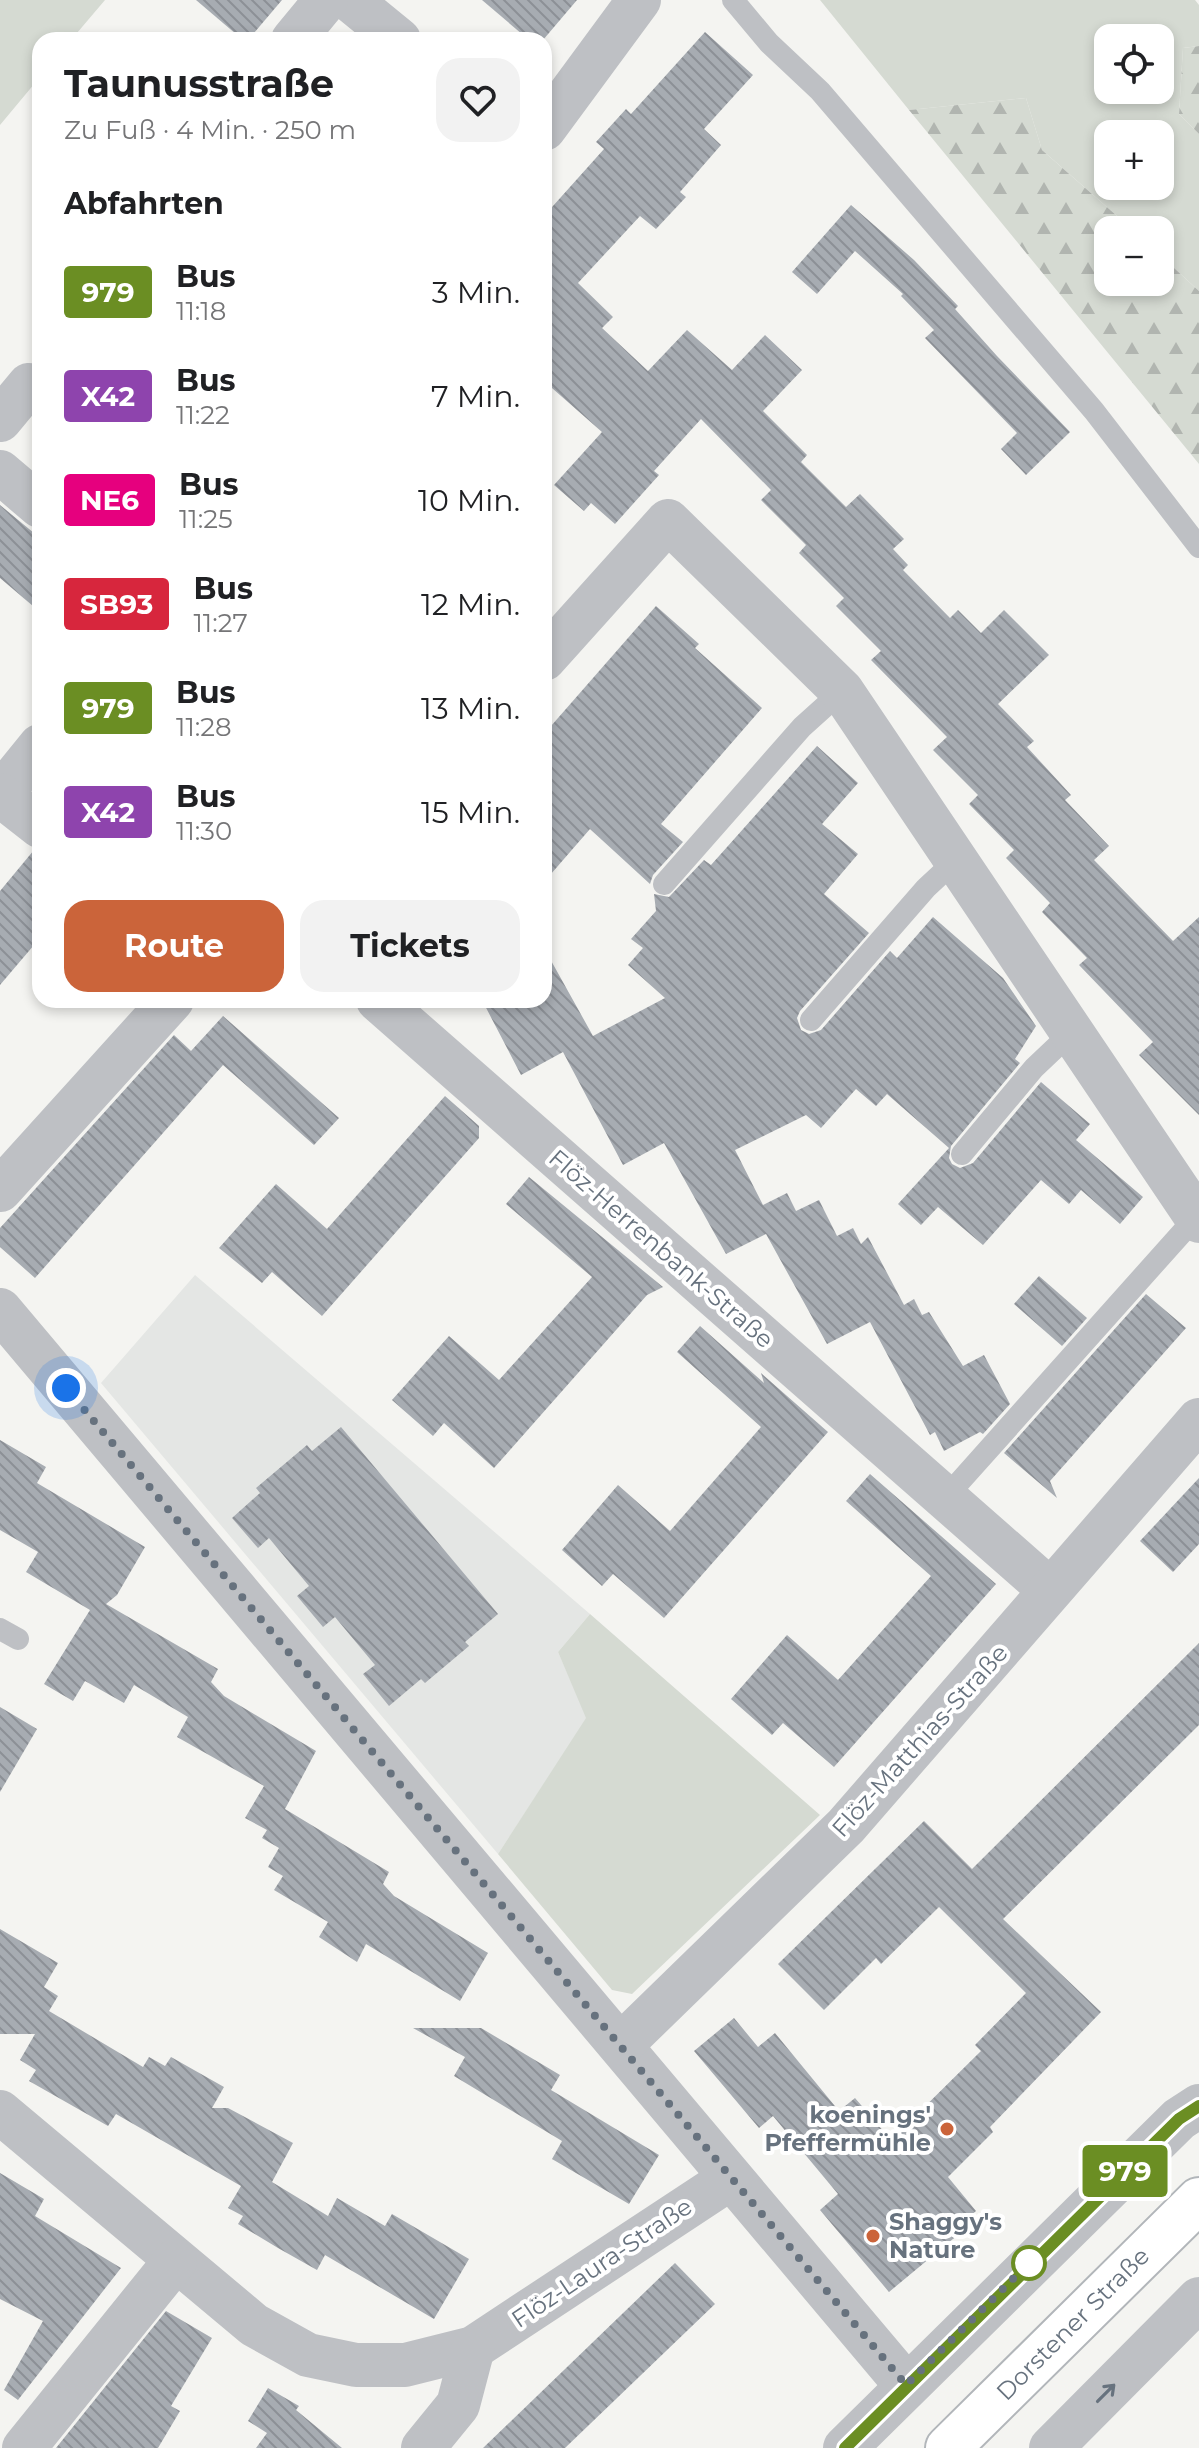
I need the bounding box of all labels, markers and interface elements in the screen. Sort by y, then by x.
map controls [1094,24,1174,296]
button: locate [1094,24,1174,104]
button: heart [436,58,520,142]
text: Taunusstraße [64,60,334,107]
text: Zu Fuß · 4 Min. · 250 m [64,114,356,146]
button: + [1094,120,1174,200]
text: Abfahrten [64,185,224,222]
button: − [1094,216,1174,296]
text: Bus [176,258,236,295]
text: 3 Min. [432,274,520,311]
text: 979 [82,275,134,309]
text: 11:18 [176,295,226,327]
text: Bus [176,362,236,399]
text: 7 Min. [431,378,520,415]
text: X42 [81,379,135,413]
text: 11:22 [176,399,230,431]
text: Bus [179,466,238,503]
text: 10 Min. [418,482,520,519]
text: NE6 [80,483,139,517]
text: 11:25 [179,503,233,535]
text: Bus [193,570,253,607]
text: 12 Min. [421,586,520,623]
text: SB93 [80,587,153,621]
text: 11:27 [193,607,248,639]
text: Bus [176,674,236,711]
text: 13 Min. [421,690,520,727]
text: 979 [82,691,134,725]
text: 11:28 [176,711,232,743]
text: Bus [176,778,236,815]
text: 15 Min. [421,794,520,831]
text: X42 [81,795,135,829]
text: 11:30 [176,815,232,847]
button: Route [64,900,284,992]
button: Tickets [300,900,520,992]
street label: Flöz-Herrenbank-Straße [543,1143,780,1354]
your location [46,1368,86,1408]
street label: Flöz-Matthias-Straße [826,1638,1014,1843]
place label: koenings' Pfeffermühle [764,2100,931,2157]
marker: koenings' Pfeffermühle [938,2120,956,2138]
line badge: 979 [1079,2145,1171,2197]
text: 979 [1099,2154,1151,2188]
street label: Flöz-Laura-Straße [506,2191,697,2334]
place label: Shaggy's Nature [889,2207,1002,2264]
marker: Shaggy's Nature [864,2227,882,2245]
street label: Dorstener Straße [990,2241,1155,2406]
unlabelled marker [1012,2246,1046,2280]
one-way arrow [1096,2384,1116,2403]

